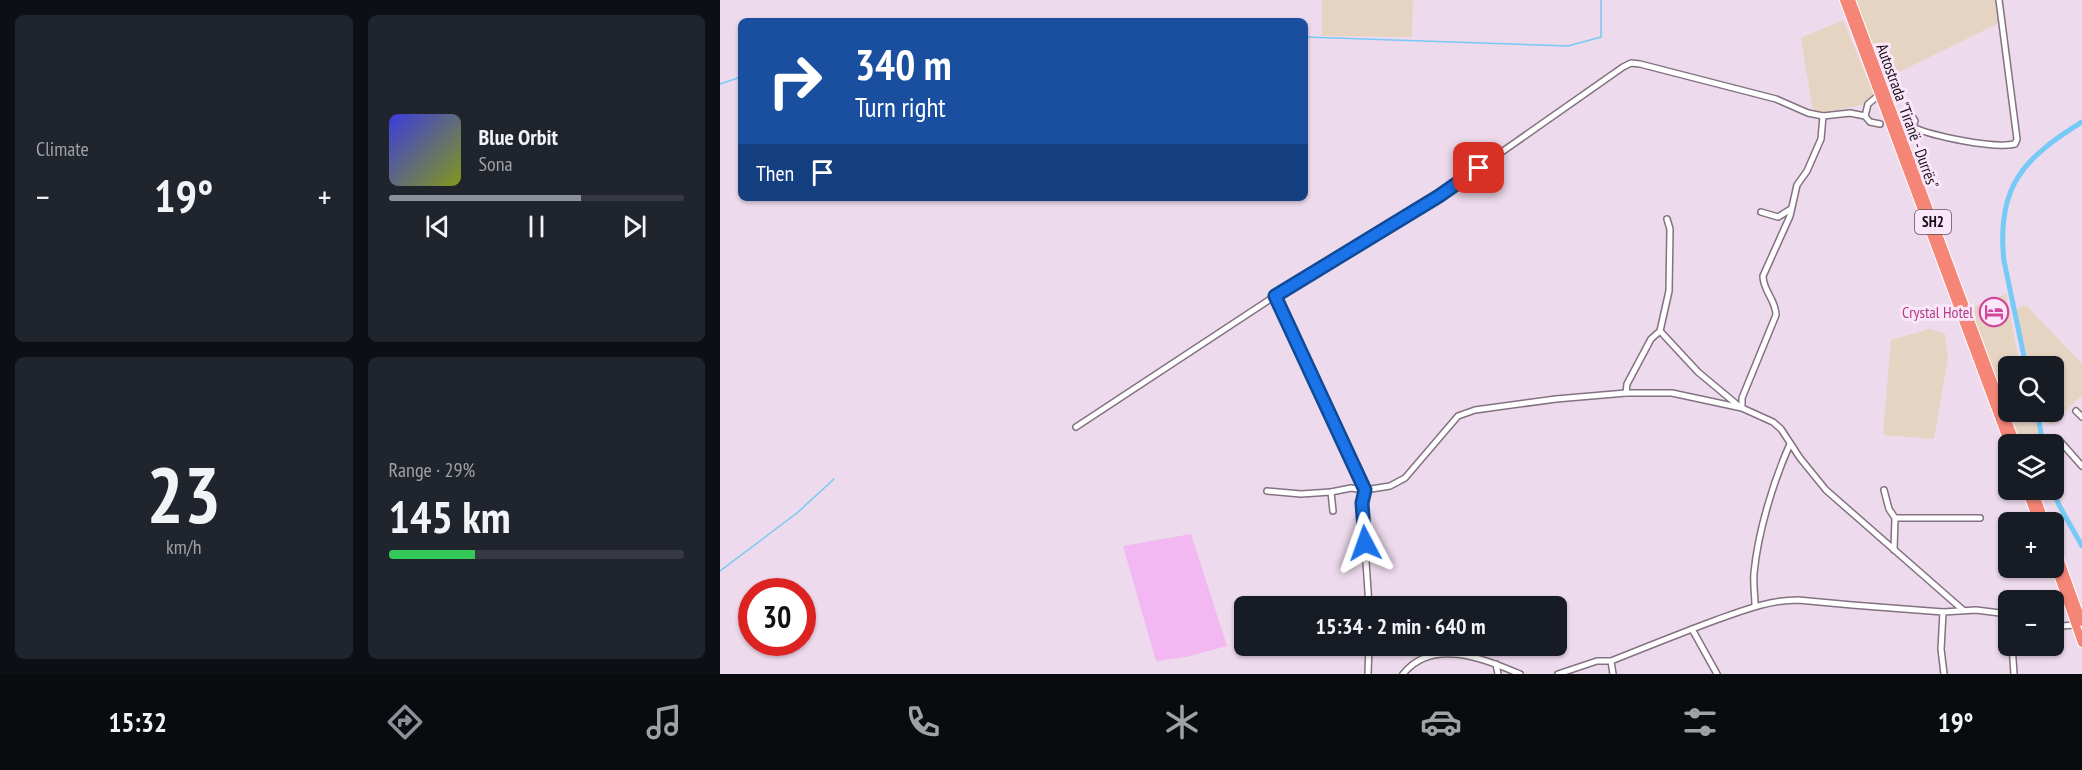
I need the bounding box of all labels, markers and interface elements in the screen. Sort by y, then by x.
text: 340 m [855,37,952,92]
street label: Autostrada "Tiranë - Durrës" [1872,41,1944,191]
icon: right [756,42,834,120]
text: Turn right [855,90,946,124]
text: Blue Orbit [479,123,558,151]
text: Climate [36,136,89,162]
pin [1453,142,1504,193]
text: Sona [479,151,512,177]
icon: arrive [1462,151,1495,184]
icon: arrive [806,156,839,189]
text: Then [756,159,794,187]
text: 19° [154,166,213,224]
text: − [36,175,50,218]
text: + [318,175,332,218]
icon: previous [421,210,454,243]
icon: pause [520,210,553,243]
icon: next [618,210,651,243]
road number: SH2 [1915,210,1951,234]
hotel icon: Crystal Hotel [1978,296,2010,328]
place label: Crystal Hotel [1902,302,1973,322]
map controls [1998,356,2064,656]
button: search [1998,356,2064,422]
button: layers [1998,434,2064,500]
text: 23 [146,444,221,545]
text: Range · 29% [389,457,475,483]
text: 145 km [389,487,511,545]
position arrow [1333,511,1397,575]
button: + [1998,512,2064,578]
text: km/h [166,534,201,560]
speed limit sign: 30 [738,578,816,656]
button: − [1998,590,2064,656]
text: 15:34 · 2 min · 640 m [1315,612,1486,640]
icon: directions [384,701,426,743]
icon: music [643,701,685,743]
icon: phone [902,701,944,743]
icon: climate [1161,701,1203,743]
icon: car [1420,701,1462,743]
icon: filters [1679,701,1721,743]
text: 15:32 [108,705,167,739]
text: 19° [1938,705,1973,739]

